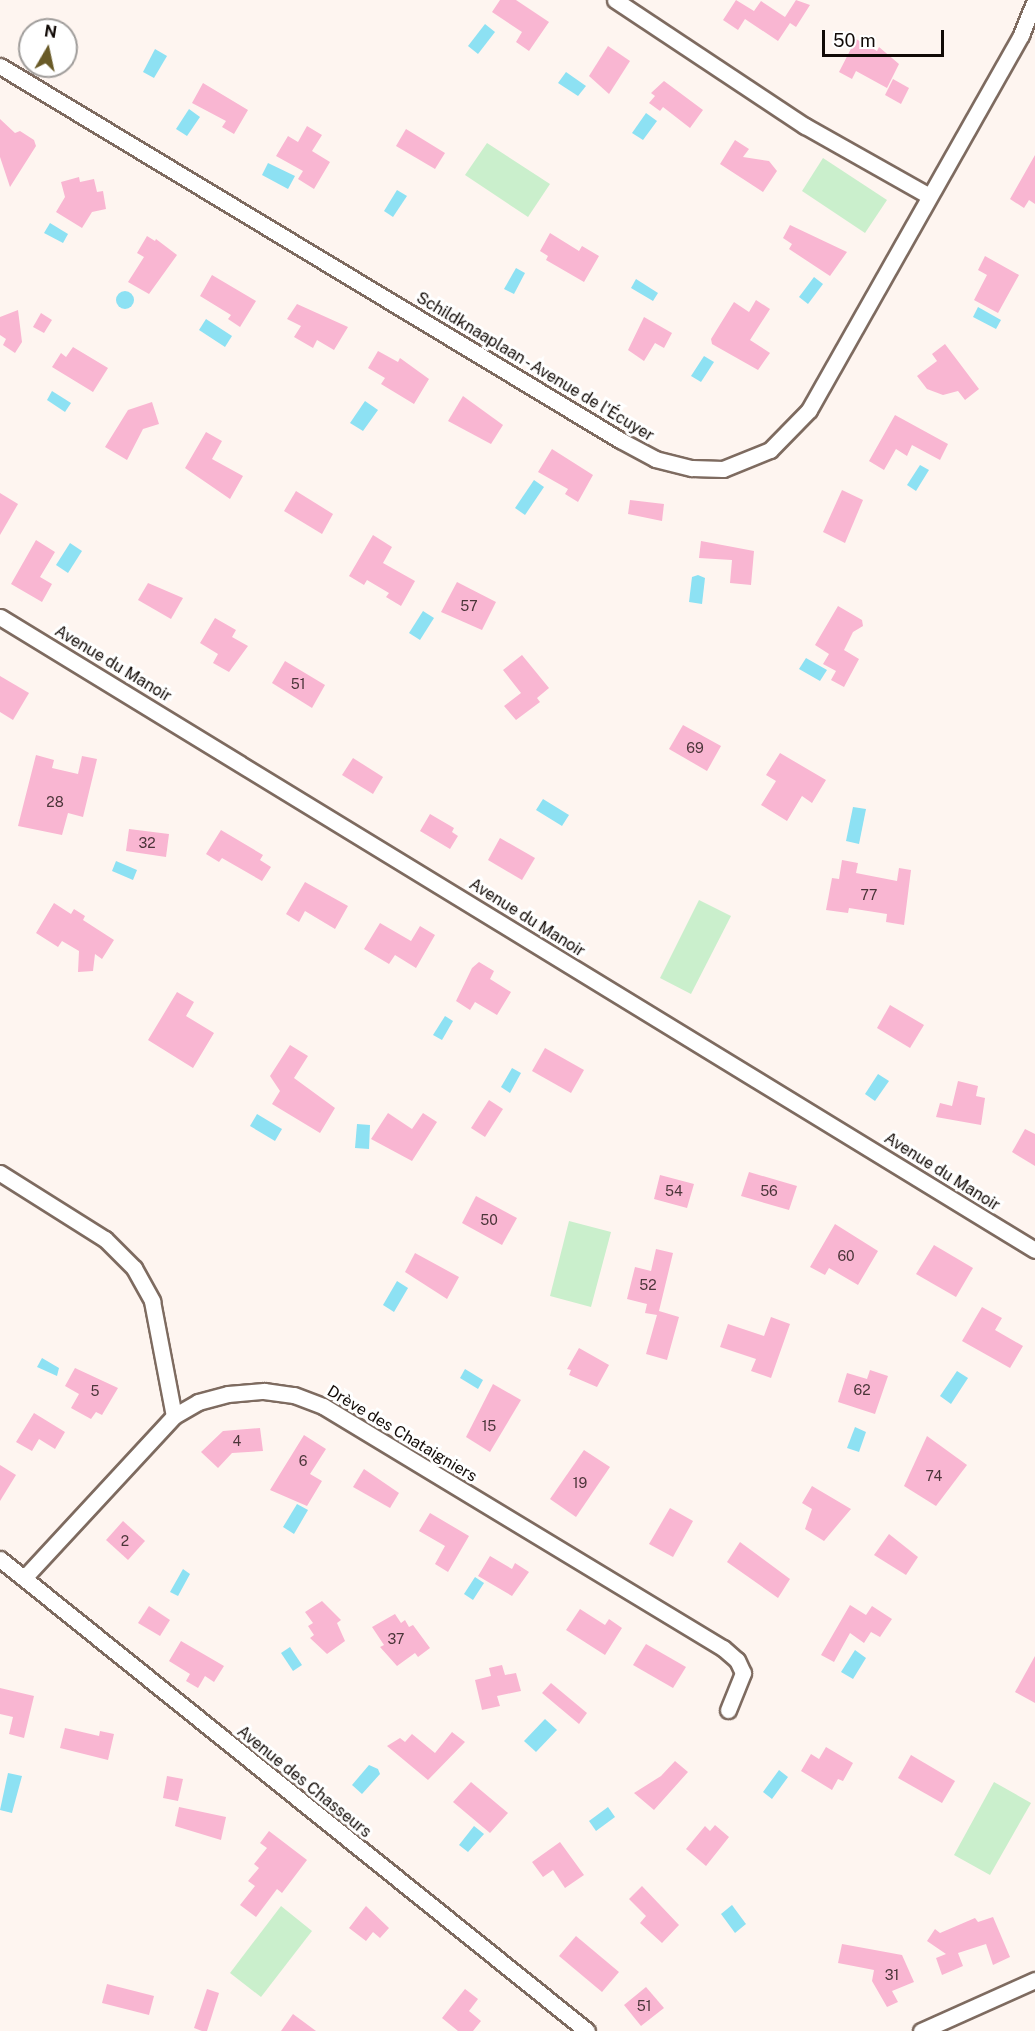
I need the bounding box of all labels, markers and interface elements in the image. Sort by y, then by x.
north arrow [18,18,78,78]
scale bar [825,18,946,56]
text: N [43,21,58,42]
text: 50 m [833,30,876,51]
street label: Schildknaaplaan - Avenue de l'Écuyer [411,287,659,447]
house number: 57 [460,598,478,614]
street label: Avenue du Manoir [51,621,175,707]
house number: 51 [291,676,305,692]
house number: 69 [686,740,704,756]
house number: 28 [46,794,64,810]
house number: 32 [138,835,156,851]
street label: Avenue du Manoir [465,875,589,961]
house number: 77 [861,887,877,903]
street label: Avenue du Manoir [880,1129,1004,1215]
house number: 54 [665,1183,683,1199]
house number: 56 [760,1183,778,1199]
house number: 50 [480,1212,498,1228]
house number: 60 [837,1248,855,1264]
house number: 52 [639,1277,657,1293]
street label: Drève des Chataigniers [323,1382,481,1486]
house number: 62 [853,1382,871,1398]
house number: 5 [91,1383,99,1399]
house number: 15 [482,1418,496,1434]
house number: 4 [233,1433,241,1449]
house number: 6 [299,1453,307,1469]
house number: 74 [926,1468,942,1484]
house number: 19 [573,1475,587,1491]
house number: 2 [121,1533,129,1549]
house number: 37 [388,1631,404,1647]
street label: Avenue des Chasseurs [233,1722,375,1842]
house number: 31 [885,1967,899,1983]
house number: 51 [637,1998,651,2014]

